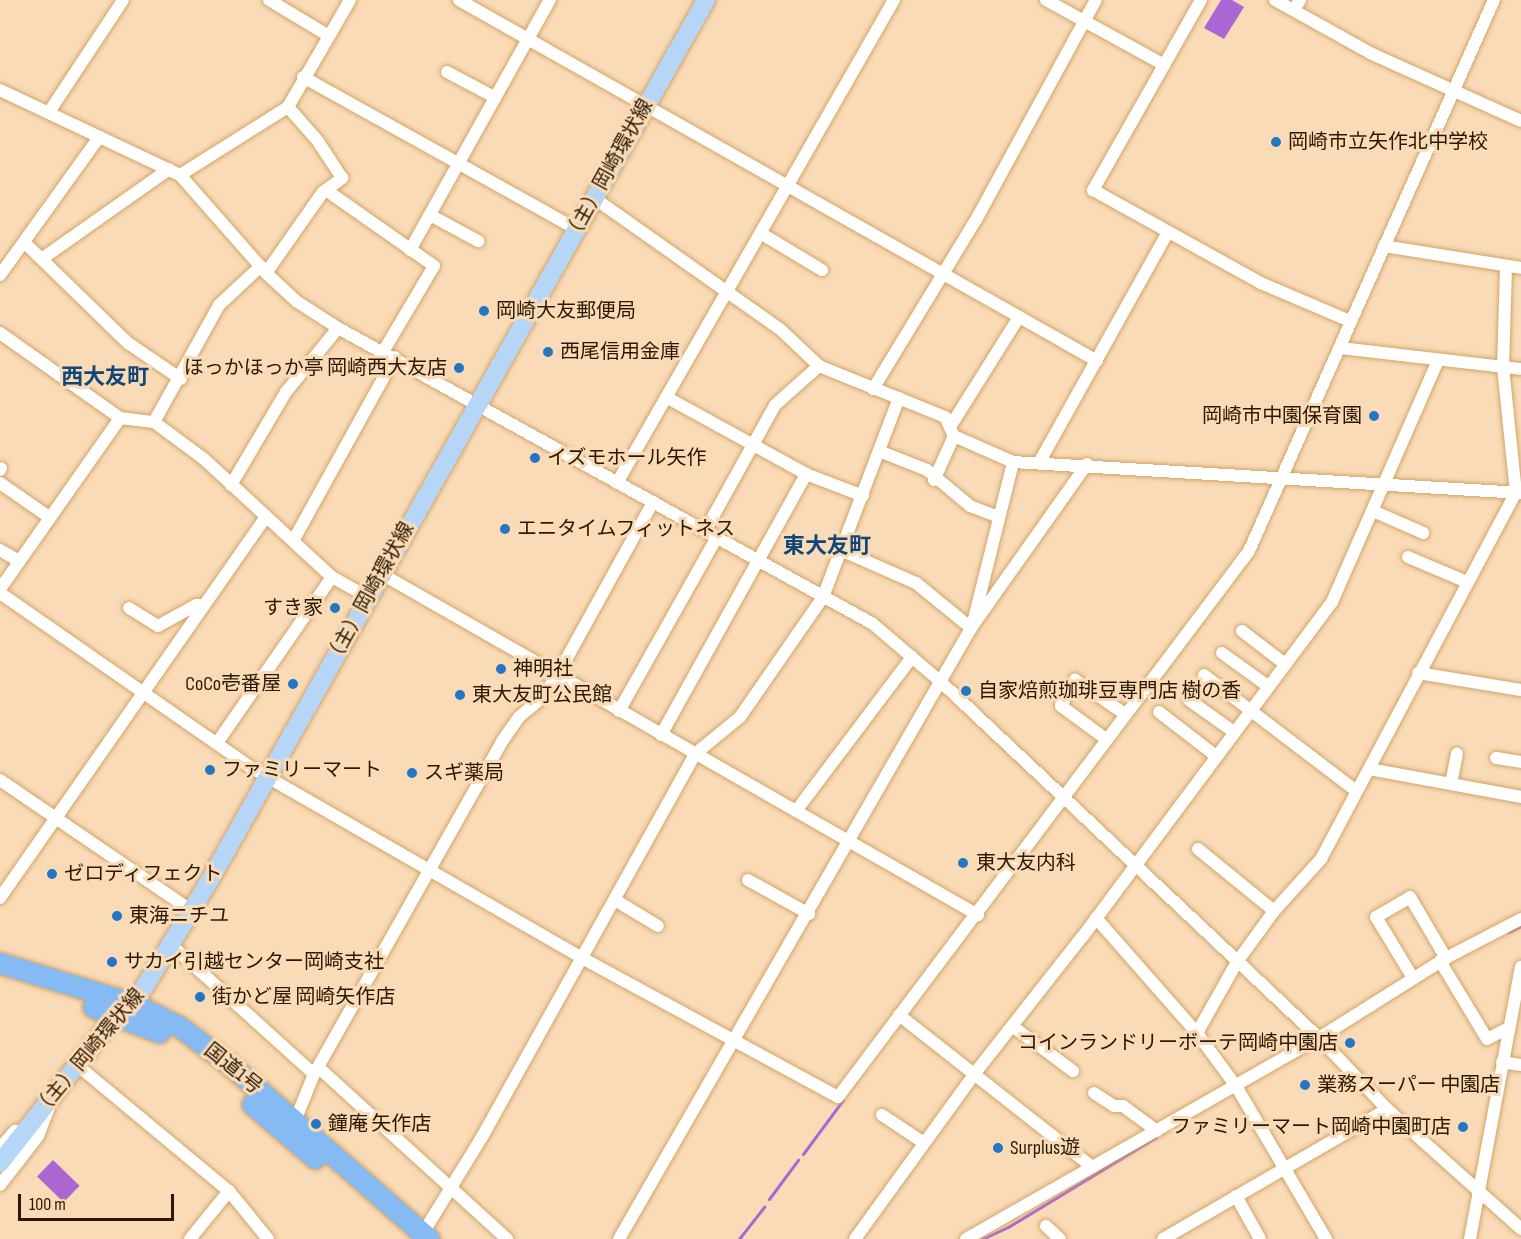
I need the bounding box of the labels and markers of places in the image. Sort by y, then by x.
place label: 岡崎市立矢作北中学校 [1288,130,1488,154]
marker: 岡崎市立矢作北中学校 [1269,135,1283,149]
place label: 岡崎大友郵便局 [496,299,636,323]
marker: 岡崎大友郵便局 [477,304,491,318]
place label: 西尾信用金庫 [560,340,680,364]
marker: 西尾信用金庫 [541,345,555,359]
place label: ほっかほっか亭 岡崎西大友店 [184,356,447,380]
marker: ほっかほっか亭 岡崎西大友店 [452,361,466,375]
place label: 岡崎市中園保育園 [1202,404,1362,428]
marker: 岡崎市中園保育園 [1367,409,1381,423]
place label: イズモホール矢作 [547,446,707,470]
marker: イズモホール矢作 [528,451,542,465]
place label: エニタイムフィットネス [517,517,737,541]
marker: エニタイムフィットネス [498,522,512,536]
place label: すき家 [263,596,323,620]
marker: すき家 [328,601,342,615]
place label: 神明社 [513,657,573,681]
marker: 神明社 [494,662,508,676]
place label: CoCo壱番屋 [185,672,281,696]
marker: CoCo壱番屋 [286,677,300,691]
place label: 自家焙煎珈琲豆専門店 樹の香 [978,679,1241,703]
place label: 東大友町公民館 [472,683,612,707]
marker: 自家焙煎珈琲豆専門店 樹の香 [959,684,973,698]
marker: 東大友町公民館 [453,688,467,702]
place label: ファミリーマート [222,758,382,782]
place label: スギ薬局 [424,761,504,785]
marker: ファミリーマート [203,763,217,777]
marker: スギ薬局 [405,766,419,780]
place label: 東大友内科 [976,851,1076,875]
marker: 東大友内科 [954,854,972,872]
place label: ゼロディフェクト [64,862,224,886]
marker: ゼロディフェクト [45,867,59,881]
place label: 東海ニチユ [129,904,229,928]
marker: 東海ニチユ [110,909,124,923]
place label: サカイ引越センター岡崎支社 [124,950,384,974]
marker: サカイ引越センター岡崎支社 [105,955,119,969]
place label: 街かど屋 岡崎矢作店 [212,985,395,1009]
marker: 街かど屋 岡崎矢作店 [193,990,207,1004]
place label: コインランドリーボーテ岡崎中園店 [1018,1031,1338,1055]
marker: コインランドリーボーテ岡崎中園店 [1343,1036,1357,1050]
place label: 業務スーパー 中園店 [1317,1073,1500,1097]
marker: 業務スーパー 中園店 [1298,1078,1312,1092]
place label: 鐘庵 矢作店 [328,1112,431,1136]
place label: ファミリーマート岡崎中園町店 [1171,1115,1451,1139]
marker: 鐘庵 矢作店 [309,1117,323,1131]
marker: ファミリーマート岡崎中園町店 [1456,1120,1470,1134]
place label: Surplus遊 [1010,1136,1080,1160]
marker: Surplus遊 [991,1141,1005,1155]

